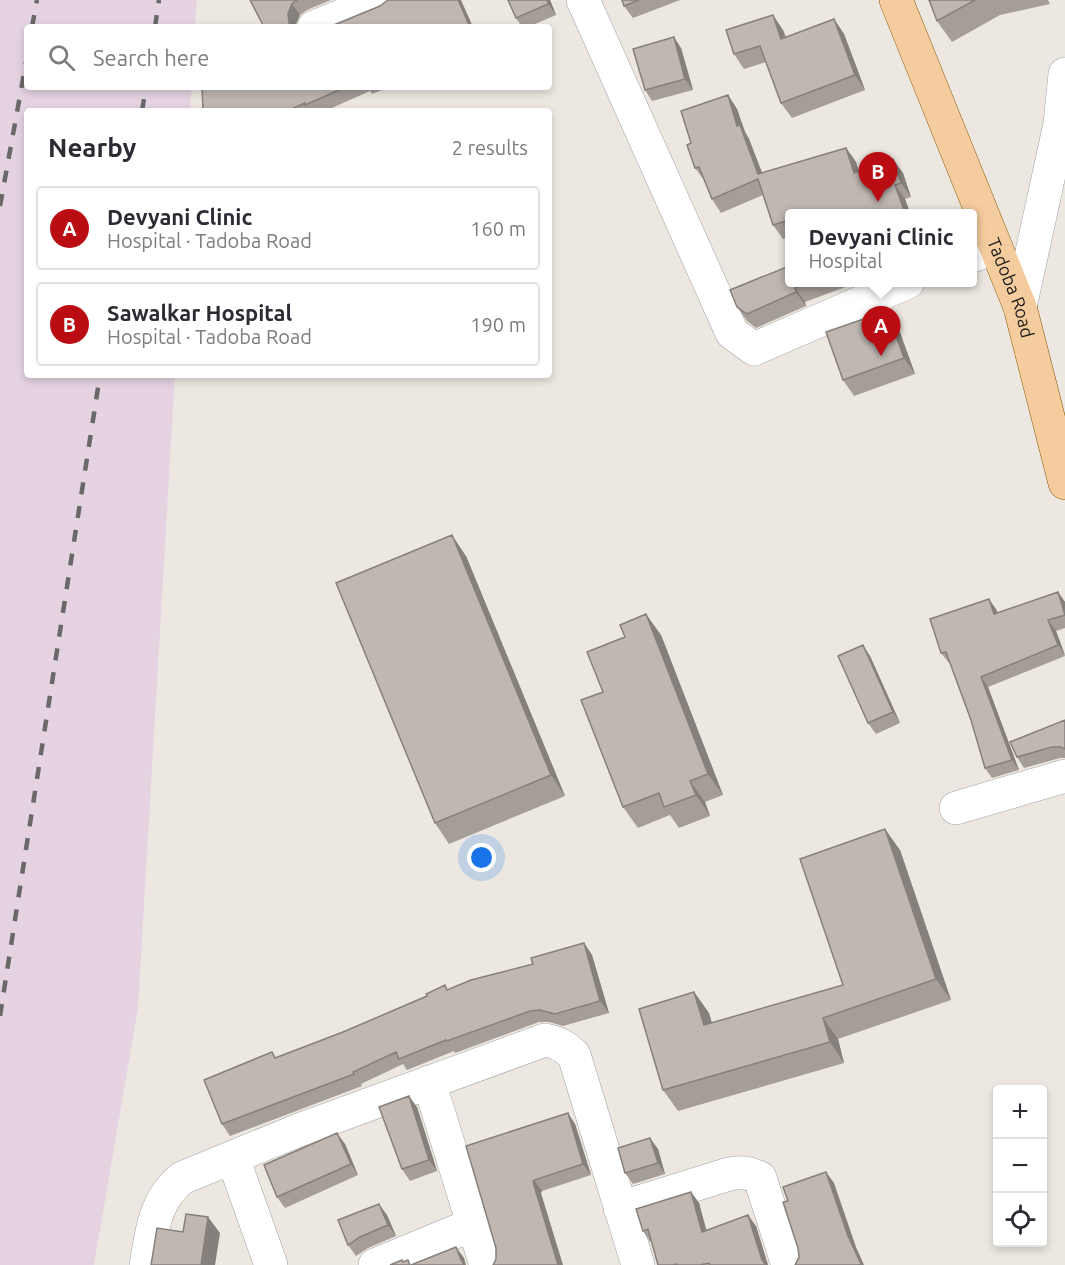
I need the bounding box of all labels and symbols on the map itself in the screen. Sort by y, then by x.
pin: B [858,152,898,202]
street label: Tadoba Road [984,235,1038,340]
pin: A [862,306,900,356]
your location [467,843,496,872]

